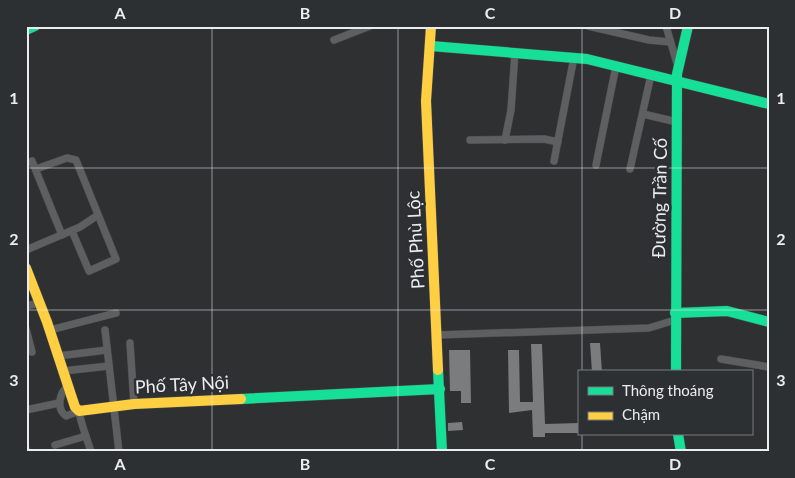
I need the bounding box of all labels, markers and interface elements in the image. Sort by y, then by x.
text: A [113,3,126,22]
text: B [300,3,310,22]
text: C [485,3,496,22]
text: D [669,3,681,22]
text: 1 [9,88,19,107]
text: 1 [776,88,786,107]
street label: Đường Trần Cố [647,137,671,258]
street label: Phố Phù Lộc [401,190,429,290]
text: 2 [9,229,19,248]
text: 2 [776,229,786,248]
text: 3 [9,370,19,389]
legend [578,370,752,436]
text: 3 [776,370,786,389]
street label: Phố Tây Nội [134,371,230,397]
text: Thông thoáng [622,381,714,399]
text: Chậm [622,405,660,423]
text: A [113,454,126,473]
text: B [300,454,310,473]
text: C [485,454,496,473]
text: D [669,454,681,473]

